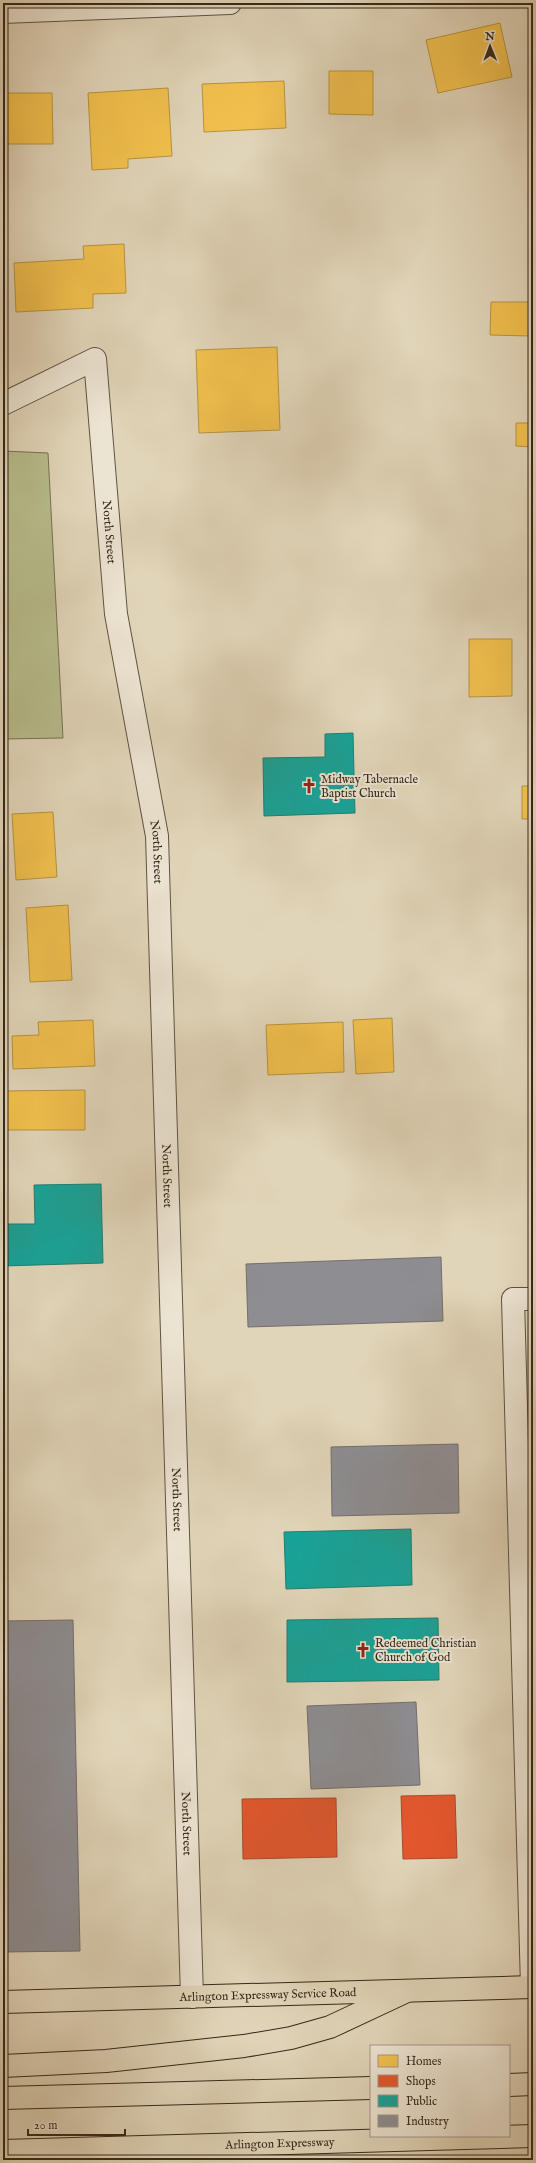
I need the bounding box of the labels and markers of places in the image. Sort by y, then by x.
place label: Midway Tabernacle Baptist Church [321,772,419,802]
church icon: Midway Tabernacle Baptist Church [300,777,318,795]
place label: Redeemed Christian Church of God [375,1636,477,1665]
church icon: Redeemed Christian Church of God [354,1641,372,1659]

